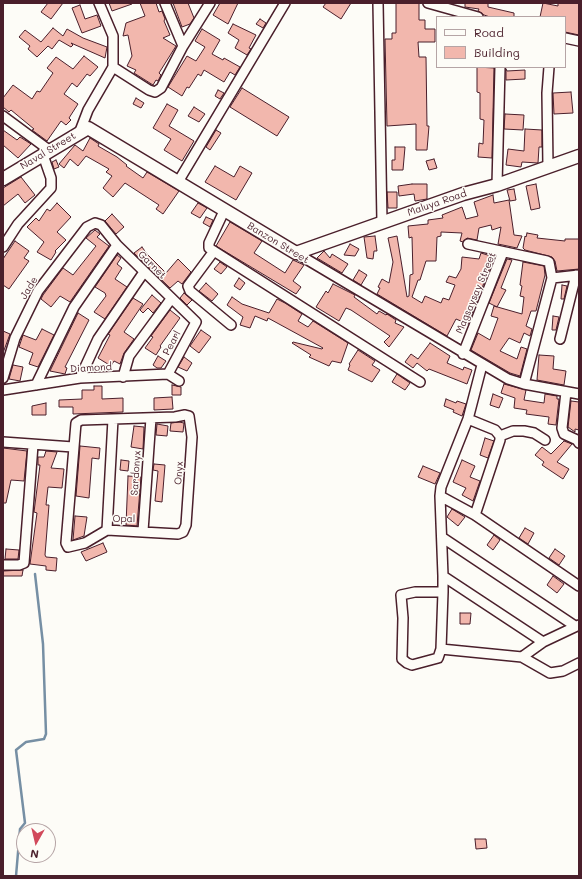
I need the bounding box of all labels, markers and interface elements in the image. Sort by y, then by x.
legend [436,16,566,68]
text: Road [474,24,504,40]
text: Building [474,44,520,60]
street label: Naval Street [18,130,78,172]
street label: Maluya Road [406,187,468,219]
street label: Banzon Street [245,220,311,266]
street label: Garnet [135,248,169,282]
street label: Magsaysay Street [453,250,499,336]
street label: Jade [18,275,40,301]
street label: Pearl [161,329,183,357]
street label: Diamond [70,361,112,375]
street label: Sardonyx [128,450,144,496]
street label: Onyx [172,461,186,485]
street label: Opal [112,513,136,525]
north arrow [16,823,56,863]
text: N [29,846,40,862]

